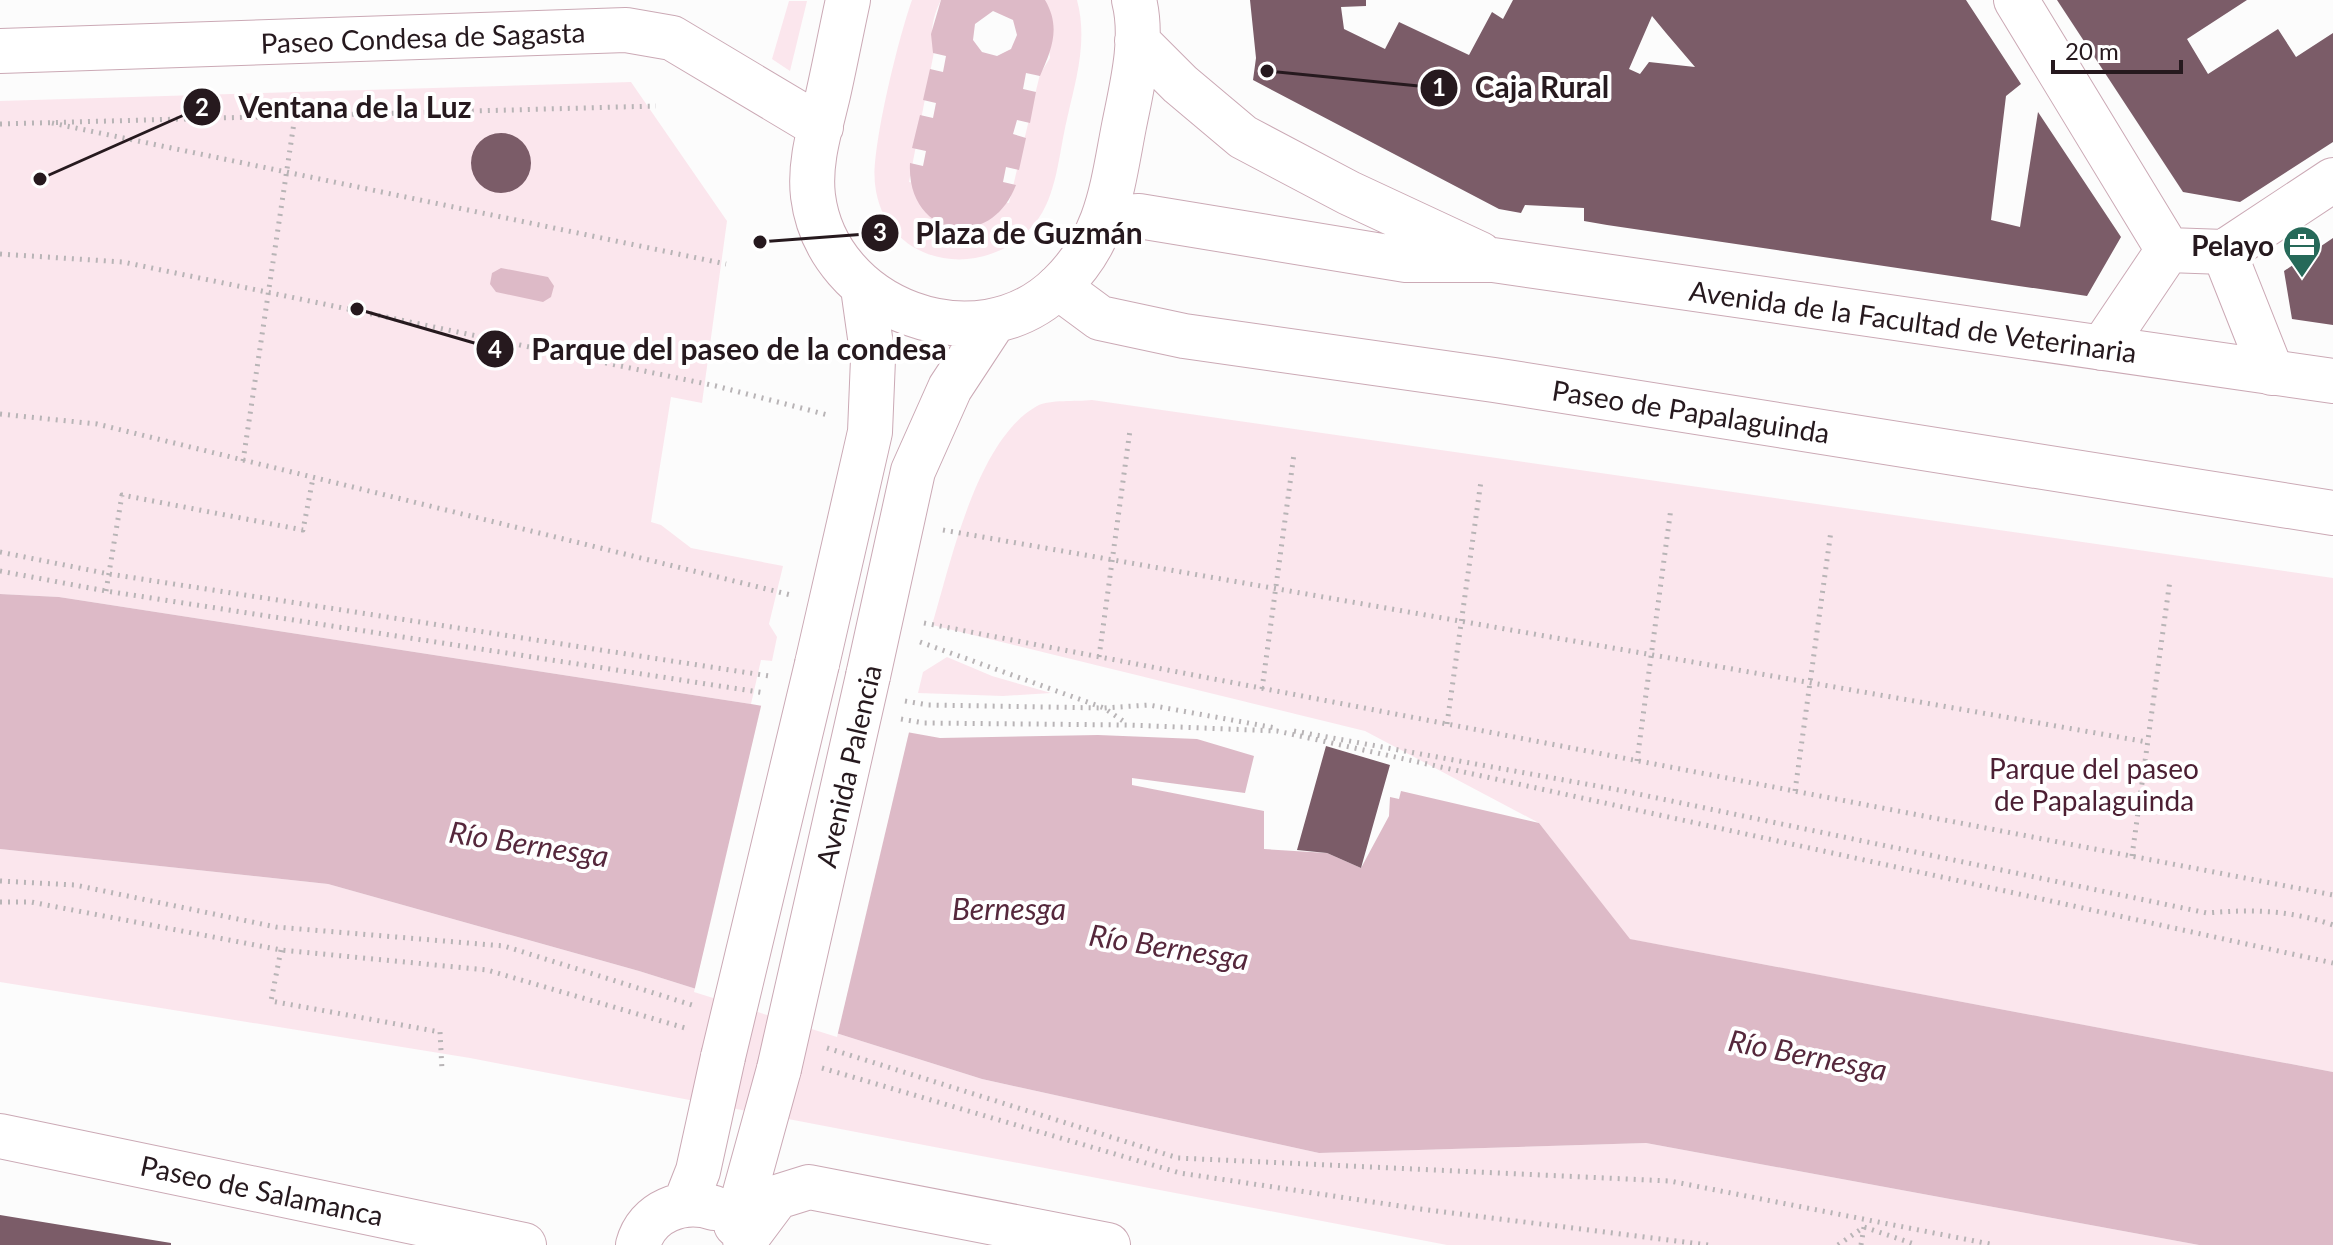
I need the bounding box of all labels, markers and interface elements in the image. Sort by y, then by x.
street label: Paseo Condesa de Sagasta [260,14,586,60]
scale bar [2053,24,2181,74]
text: 20 m [2065,36,2119,65]
callout: Caja Rural [1419,61,1625,115]
text: Caja Rural [1475,68,1609,104]
text: 1 [1432,72,1446,101]
callout: Ventana de la Luz [182,80,487,134]
text: Ventana de la Luz [238,88,471,124]
text: 2 [195,92,209,121]
callout: Plaza de Guzmán [860,206,1159,260]
text: Plaza de Guzmán [915,214,1143,250]
text: 3 [873,217,887,246]
office icon: Pelayo [2281,224,2323,279]
place label: Pelayo [2191,228,2274,262]
street label: Avenida de la Facultad de Veterinaria [1687,273,2139,369]
callout: Parque del paseo de la condesa [475,322,962,376]
text: Parque del paseo de la condesa [531,330,947,366]
text: 4 [488,334,502,363]
street label: Paseo de Papalaguinda [1550,372,1832,450]
street label: Avenida Palencia [808,661,888,871]
park label: Parque del paseo de Papalaguinda [1989,751,2199,817]
water label: Río Bernesga [447,813,611,873]
water label: Bernesga [952,890,1066,926]
water label: Río Bernesga [1087,916,1251,976]
water label: Río Bernesga [1726,1021,1890,1087]
street label: Paseo de Salamanca [138,1148,386,1232]

